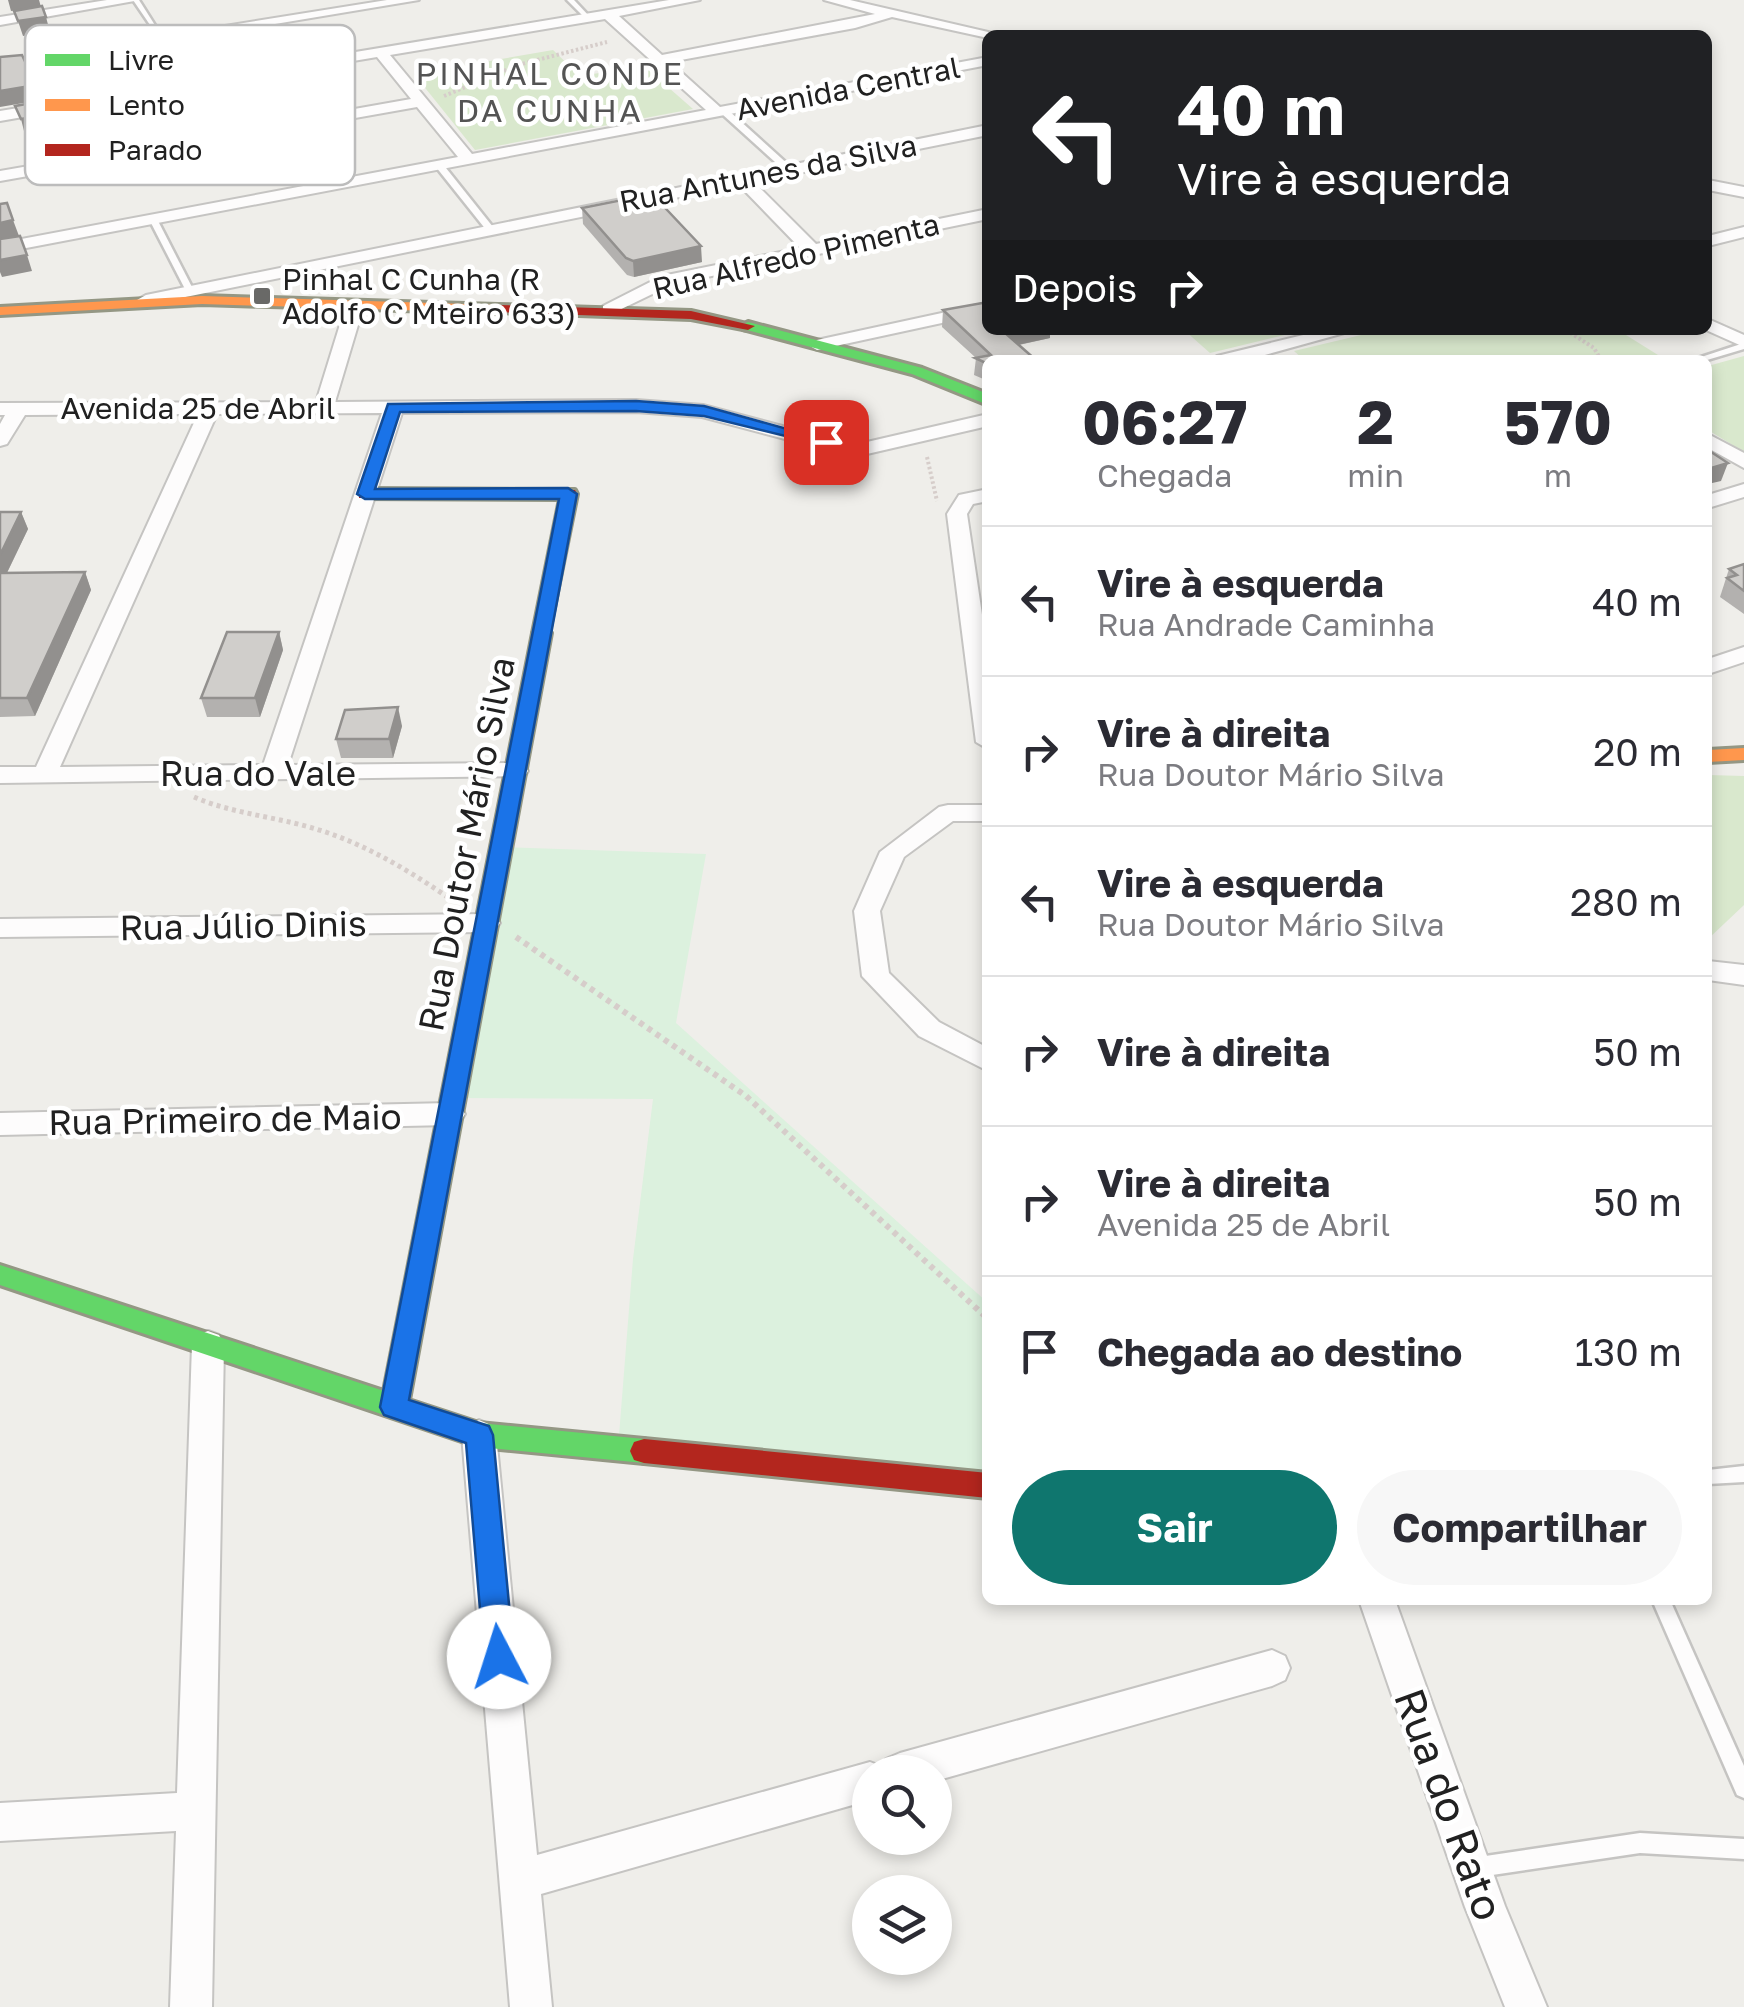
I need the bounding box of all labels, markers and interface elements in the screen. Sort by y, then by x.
legend [25,25,355,185]
text: Livre [108,43,174,76]
street label: Avenida Central [733,49,963,127]
district label: PINHAL CONDE DA CUNHA [415,54,685,129]
text: 40 m [1177,66,1345,150]
icon: left [1012,70,1142,200]
text: Lento [108,88,185,121]
street label: Rua Antunes da Silva [616,127,920,219]
text: Parado [108,133,202,166]
text: Vire à esquerda [1177,151,1512,205]
street label: Rua Alfredo Pimenta [649,205,943,307]
icon: right [1157,260,1212,315]
place label: Pinhal C Cunha (R Adolfo C Mteiro 633) [282,261,576,331]
text: Depois [1012,265,1137,310]
marker: Pinhal C Cunha (R Adolfo C Mteiro 633) [251,285,273,307]
text: 06:27 [1082,385,1247,457]
text: 2 [1357,385,1394,457]
text: 570 [1504,385,1612,457]
street label: Avenida 25 de Abril [61,390,335,426]
pin [784,400,869,485]
icon: arrive [799,415,854,470]
text: Chegada [1097,456,1232,494]
text: min [1347,456,1404,494]
text: m [1544,456,1572,494]
text: Vire à esquerda [1097,560,1384,605]
icon: left [1012,574,1067,629]
text: 40 m [1592,579,1682,624]
text: Rua Andrade Caminha [1097,605,1435,643]
street label: Rua Doutor Mário Silva [409,653,523,1035]
text: Vire à direita [1097,710,1330,755]
icon: right [1012,724,1067,779]
text: 20 m [1593,729,1682,774]
street label: Rua do Vale [160,752,356,794]
text: Rua Doutor Mário Silva [1097,755,1445,793]
text: Vire à esquerda [1097,860,1384,905]
icon: left [1012,874,1067,929]
text: 280 m [1570,879,1682,924]
street label: Rua Júlio Dinis [119,902,367,948]
text: Rua Doutor Mário Silva [1097,905,1445,943]
icon: right [1012,1024,1067,1079]
text: Vire à direita [1097,1029,1330,1074]
text: 50 m [1593,1029,1682,1074]
street label: Rua Primeiro de Maio [48,1095,402,1143]
text: Vire à direita [1097,1160,1330,1205]
icon: right [1012,1174,1067,1229]
text: 50 m [1593,1179,1682,1224]
text: Avenida 25 de Abril [1097,1205,1390,1243]
icon: arrive [1012,1324,1067,1379]
text: Chegada ao destino [1097,1329,1462,1374]
text: 130 m [1575,1329,1682,1374]
button: Sair [1012,1470,1337,1585]
button: Compartilhar [1357,1470,1682,1585]
position arrow [447,1605,551,1709]
street label: Rua do Rato [1385,1682,1515,1926]
map controls [852,1755,952,1975]
button: search [852,1755,952,1855]
button: layers [852,1875,952,1975]

